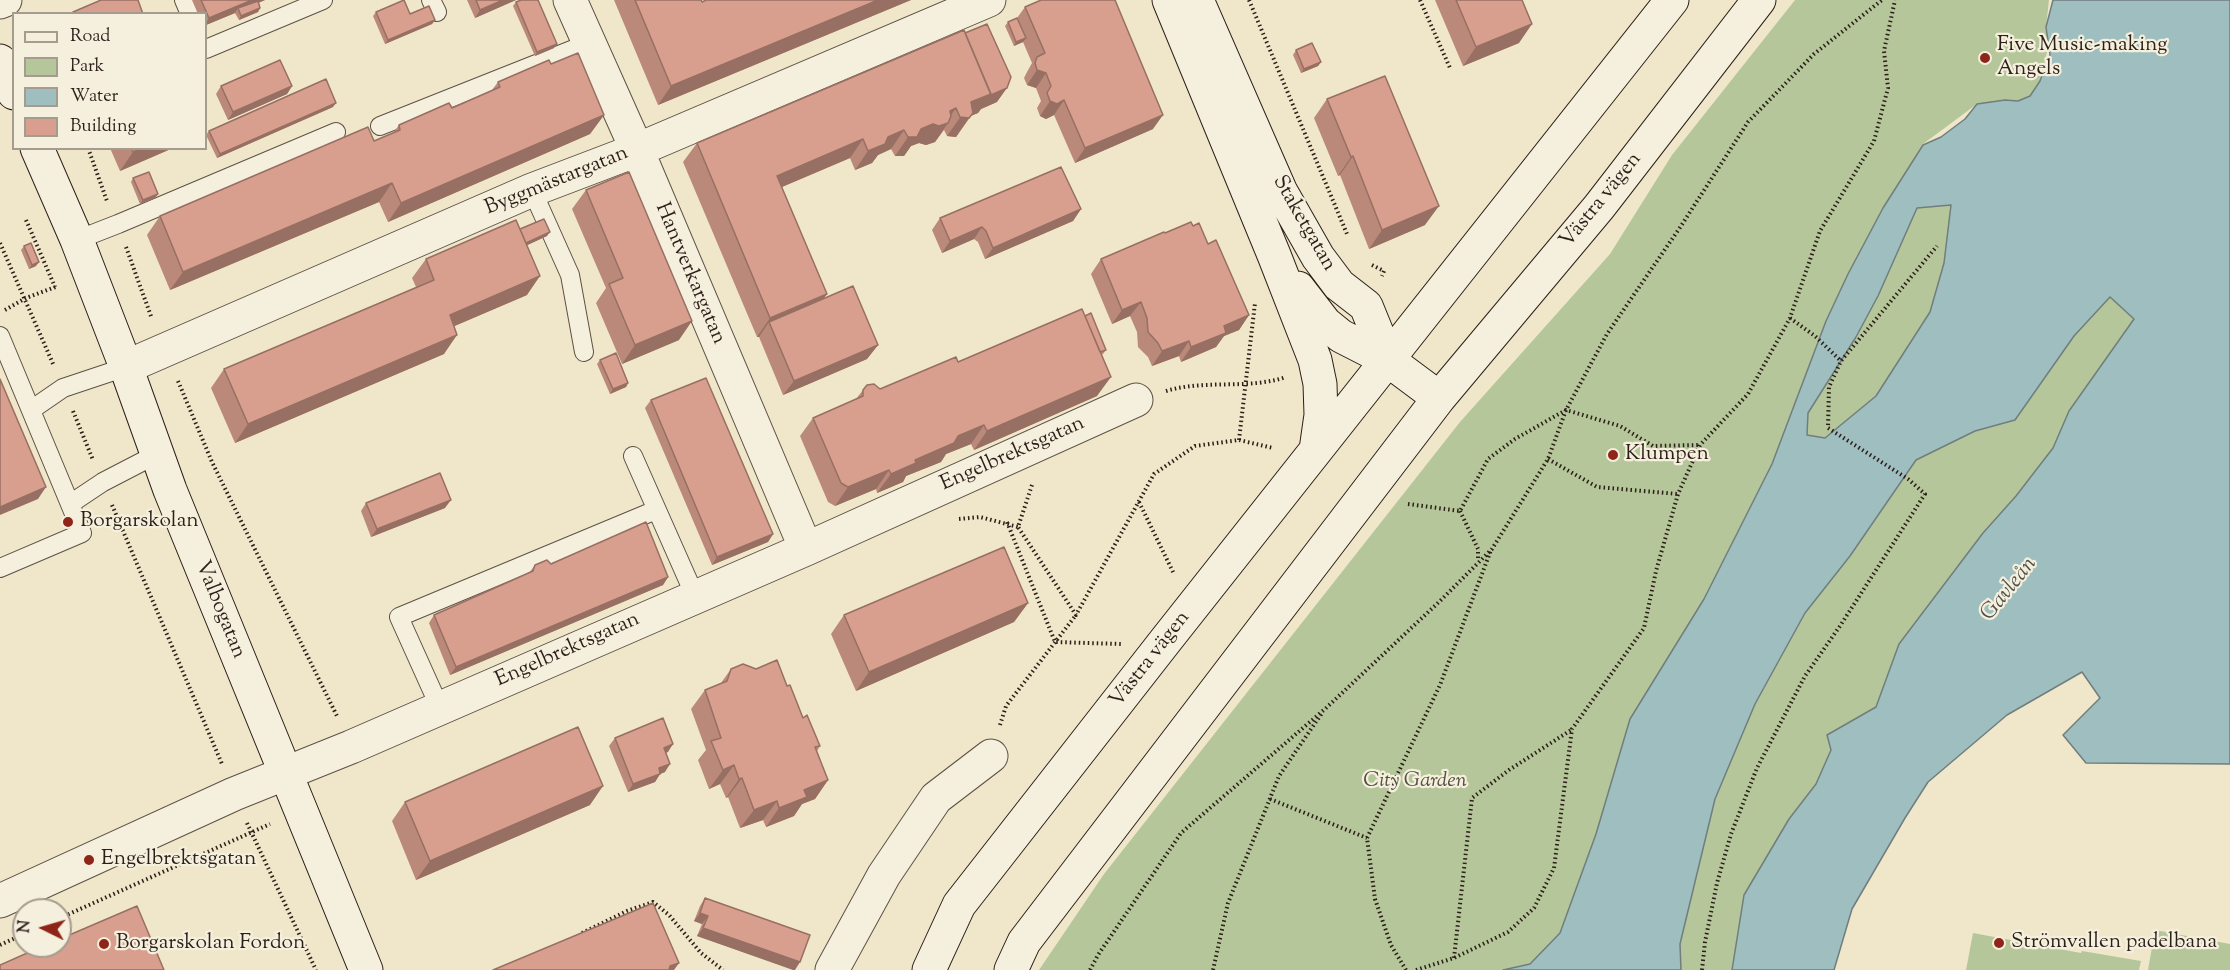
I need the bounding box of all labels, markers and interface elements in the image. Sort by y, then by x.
legend [12,12,207,150]
text: Road [70,24,110,50]
place label: Five Music-making Angels [1997,33,2168,83]
marker: Five Music-making Angels [1978,51,1992,65]
text: Park [70,54,104,80]
text: Water [70,84,118,110]
text: Building [70,114,136,140]
street label: Byggmästargatan [482,142,632,222]
street label: Västra vägen [1556,148,1648,254]
street label: Staketgatan [1266,172,1340,276]
street label: Hantverkargatan [648,199,730,349]
street label: Engelbrektsgatan [937,412,1089,498]
place label: Klumpen [1625,442,1709,468]
marker: Klumpen [1606,448,1620,462]
place label: Borgarskolan [80,509,199,535]
marker: Borgarskolan [61,515,75,529]
water label: Gavleån [1976,553,2044,627]
street label: Valbogatan [188,557,250,663]
street label: Västra vägen [1105,607,1197,713]
street label: Engelbrektsgatan [492,608,644,694]
park label: City Garden [1363,769,1467,795]
place label: Engelbrektsgatan [101,847,256,873]
marker: Engelbrektsgatan [82,853,96,867]
north arrow [12,898,72,958]
text: N [14,919,38,934]
place label: Strömvallen padelbana [2011,930,2217,956]
place label: Borgarskolan Fordon [116,931,305,957]
marker: Strömvallen padelbana [1992,936,2006,950]
marker: Borgarskolan Fordon [97,937,111,951]

